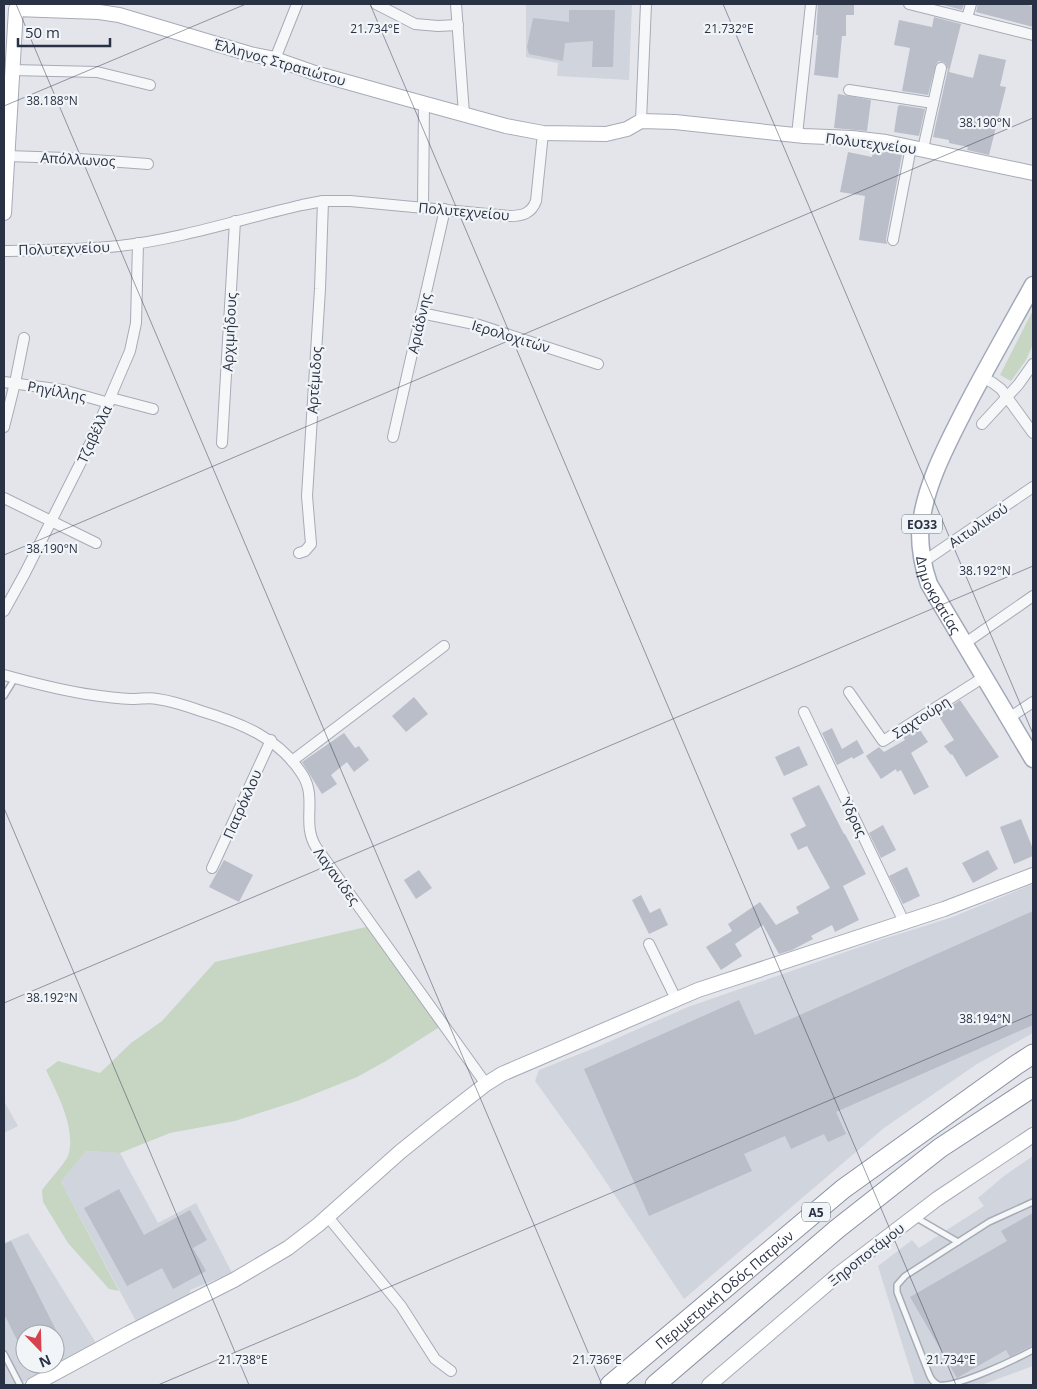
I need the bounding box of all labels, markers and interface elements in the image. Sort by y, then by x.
scale bar [18,15,110,47]
text: 21.734°E [350,20,400,37]
text: 21.732°E [704,20,754,37]
text: 50 m [25,22,60,42]
street label: Έλληνος Στρατιώτου [211,34,348,90]
text: 38.188°N [26,92,78,109]
text: 38.190°N [959,114,1011,131]
street label: Πολυτεχνείου [824,128,918,158]
street label: Απόλλωνος [40,148,116,170]
street label: Πολυτεχνείου [418,198,510,224]
street label: Πολυτεχνείου [18,237,110,259]
street label: Αριάδνης [403,290,435,355]
street label: Αρχιμήδους [217,292,241,372]
street label: Ιερολοχιτών [470,315,552,357]
street label: Αρτέμιδος [302,345,326,414]
street label: Ρηγίλλης [26,376,88,406]
street label: Τζαβέλλα [72,401,116,466]
street label: Αιτωλικού [945,498,1011,552]
road number: ΕΟ33 [902,514,942,534]
text: 38.190°N [26,540,78,557]
street label: Δημοκρατίας [912,554,966,637]
text: 38.192°N [959,562,1011,579]
street label: Σαχτούρη [889,691,953,743]
street label: Πατρόκλου [218,766,266,842]
street label: Ύδρας [836,793,872,840]
street label: Λαγανίδες [310,843,364,909]
text: 38.192°N [26,989,78,1006]
text: 38.194°N [959,1010,1011,1027]
road number: Α5 [802,1202,830,1222]
street label: Ξηροποτάμου [824,1218,908,1290]
street label: Περιμετρική Οδός Πατρών [651,1225,797,1353]
north arrow [15,1324,65,1374]
text: N [36,1350,54,1372]
text: 21.738°E [218,1351,268,1368]
text: 21.736°E [572,1351,622,1368]
text: 21.734°E [926,1351,976,1368]

